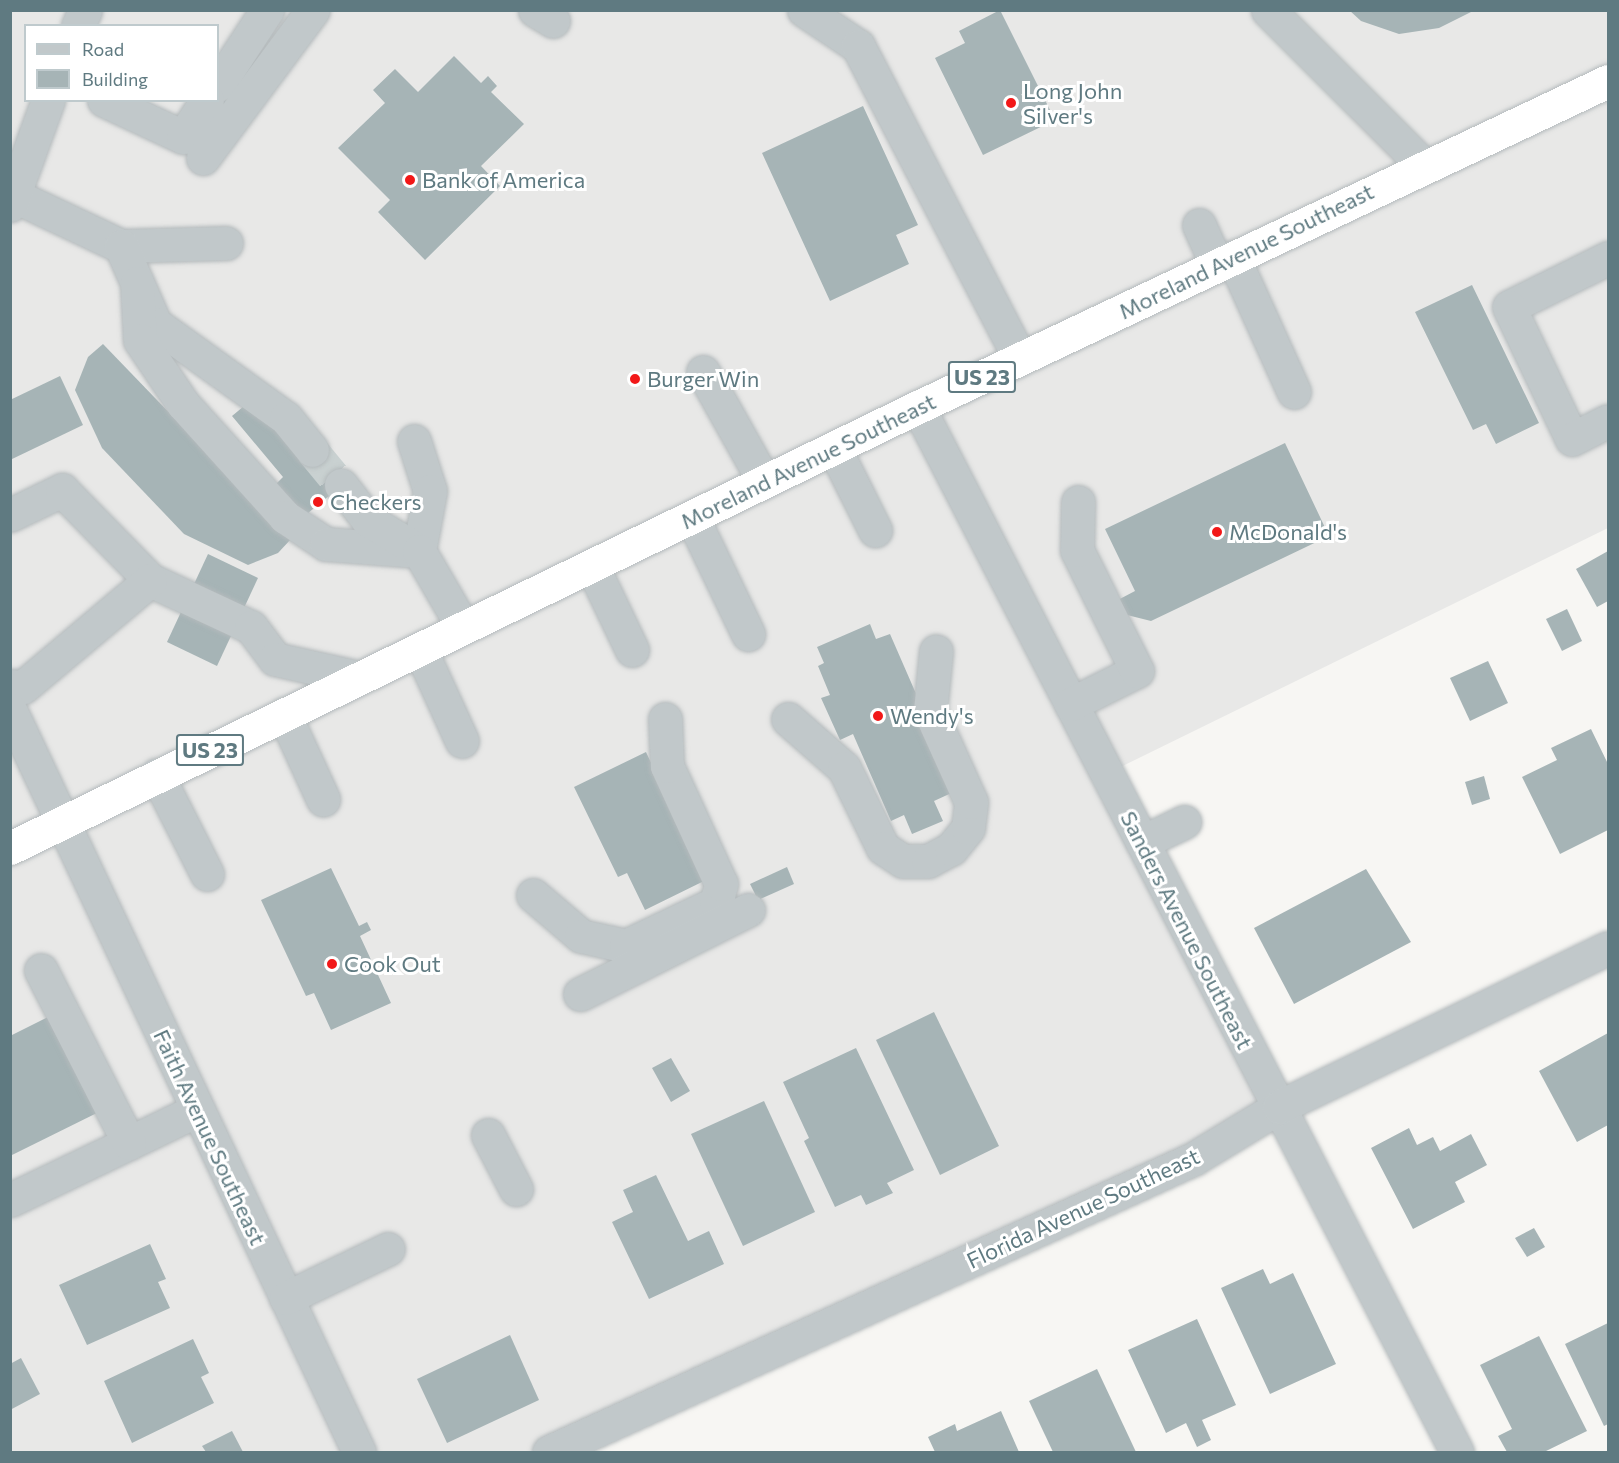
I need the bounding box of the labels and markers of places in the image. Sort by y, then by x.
place label: Long John Silver's [1023,77,1122,128]
marker: Long John Silver's [1004,96,1018,110]
place label: Bank of America [422,167,585,193]
marker: Bank of America [403,173,417,187]
place label: Burger Win [647,366,759,392]
marker: Burger Win [628,372,642,386]
place label: Checkers [330,489,422,515]
marker: Checkers [311,495,325,509]
place label: McDonald's [1229,519,1347,545]
marker: McDonald's [1210,525,1224,539]
place label: Wendy's [890,703,974,729]
marker: Wendy's [871,709,885,723]
place label: Cook Out [344,951,441,977]
marker: Cook Out [325,957,339,971]

